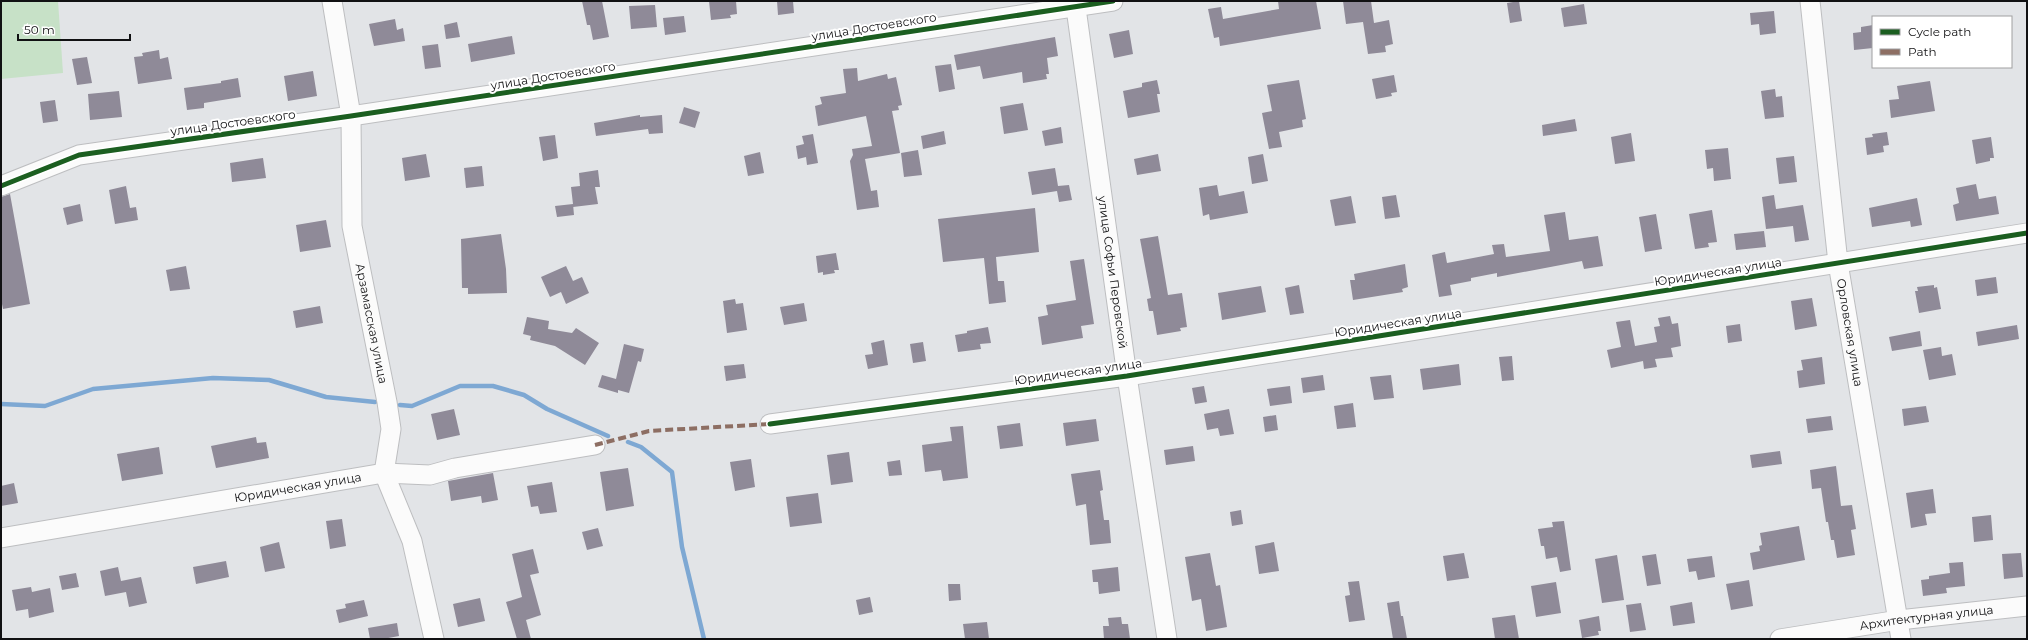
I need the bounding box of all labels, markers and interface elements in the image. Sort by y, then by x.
street label: улица Достоевского [809,9,938,44]
scale bar [18,16,130,42]
legend [1872,16,2012,68]
text: 50 m [24,22,55,37]
text: Cycle path [1908,24,1971,39]
text: Path [1908,44,1937,59]
street label: улица Достоевского [488,58,617,93]
street label: улица Достоевского [168,106,297,139]
street label: улица Софьи Перовской [1095,194,1131,350]
street label: Юридическая улица [1653,254,1783,289]
street label: Арзамасская улица [353,262,391,385]
street label: Орловская улица [1834,277,1867,388]
street label: Юридическая улица [1333,305,1463,340]
street label: Юридическая улица [1013,355,1143,388]
street label: Юридическая улица [233,469,362,505]
street label: Архитектурная улица [1858,602,1994,633]

